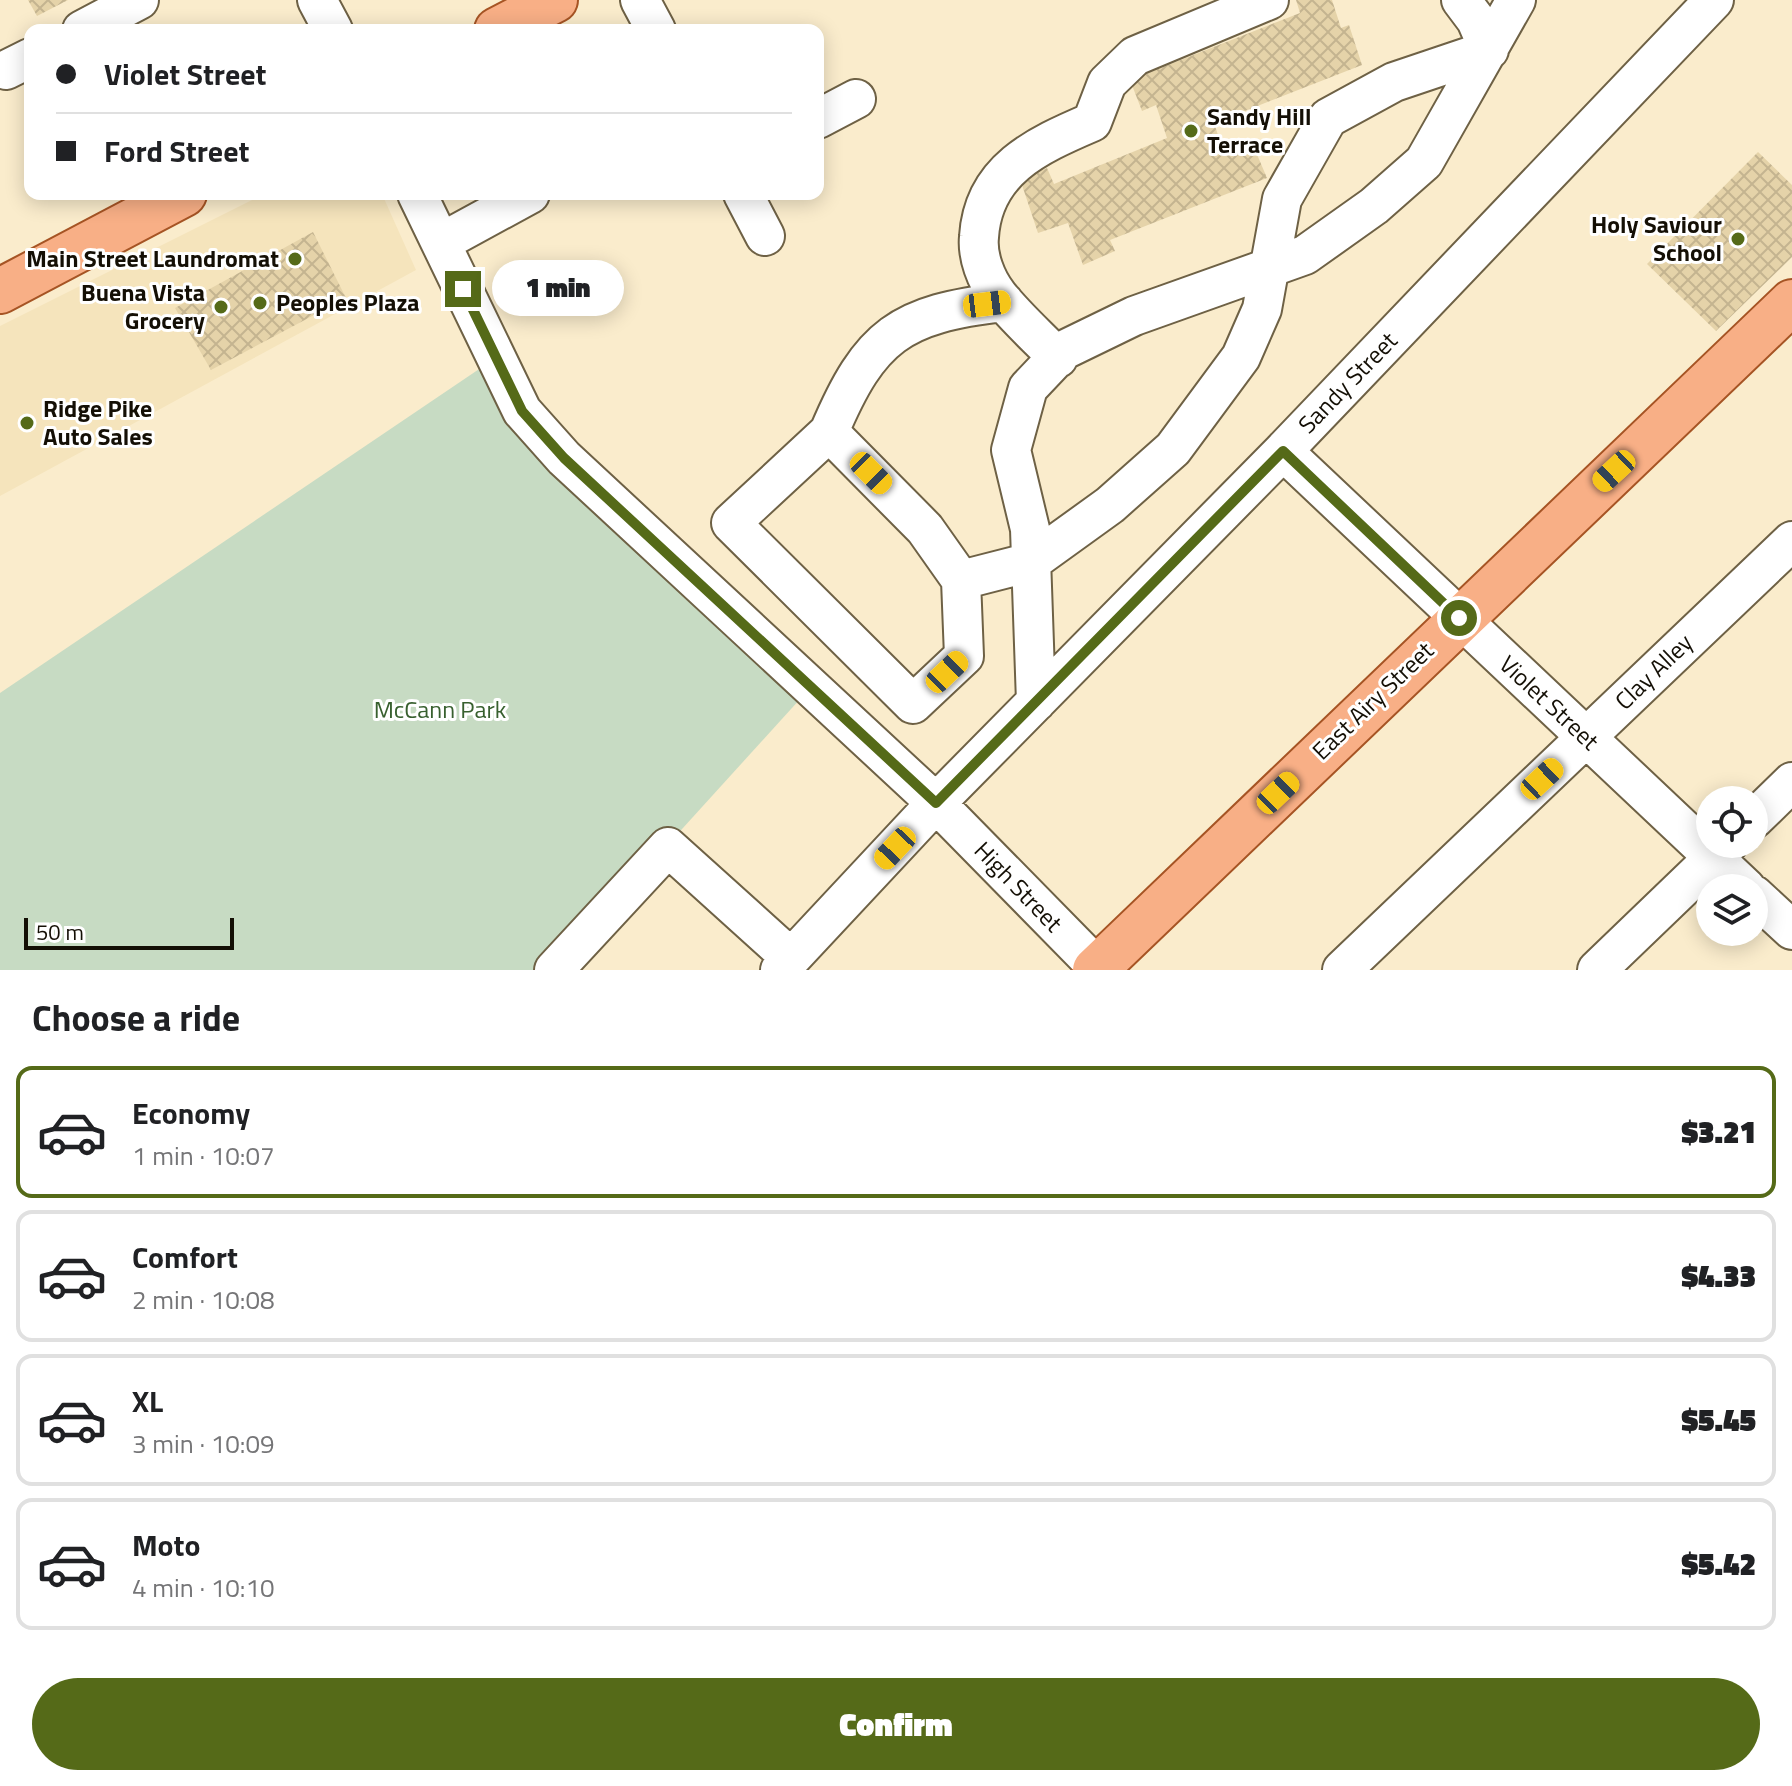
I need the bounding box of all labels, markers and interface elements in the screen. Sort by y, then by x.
text: Violet Street [104,51,266,97]
place label: Sandy Hill Terrace [1207,98,1311,162]
marker: Sandy Hill Terrace [1182,122,1200,140]
text: Ford Street [104,128,249,174]
place label: Holy Saviour School [1591,206,1722,270]
marker: Holy Saviour School [1729,230,1747,248]
place label: Main Street Laundromat [26,240,279,276]
marker: Main Street Laundromat [286,250,304,268]
callout: 1 min [491,261,623,317]
text: 1 min [526,268,590,307]
route end [445,271,481,307]
place label: Buena Vista Grocery [81,274,205,338]
place label: Peoples Plaza [276,284,420,320]
car [962,289,1012,319]
marker: Peoples Plaza [251,294,269,312]
marker: Buena Vista Grocery [212,298,230,316]
street label: Sandy Street [1289,323,1406,441]
place label: Ridge Pike Auto Sales [43,390,153,454]
marker: Ridge Pike Auto Sales [18,414,36,432]
car [1588,446,1640,496]
car [846,448,896,498]
route start [1441,600,1477,636]
street label: Clay Alley [1606,625,1701,718]
street label: East Airy Street [1303,632,1442,768]
street label: Violet Street [1492,646,1608,758]
car [921,647,973,697]
park label: McCann Park [374,691,507,727]
car [1516,754,1568,804]
car [1252,768,1304,818]
map controls [1696,786,1768,946]
button: locate [1696,786,1768,858]
car [870,822,920,874]
street label: High Street [966,833,1072,940]
button: layers [1696,874,1768,946]
scale bar [24,914,234,950]
text: 50 m [36,915,84,949]
text: Choose a ride [32,990,240,1045]
text: Economy [132,1090,250,1136]
icon: car [36,1096,108,1168]
text: $3.21 [1682,1109,1756,1155]
text: 1 min · 10:07 [132,1136,275,1175]
text: Comfort [132,1234,238,1280]
icon: car [36,1240,108,1312]
text: $4.33 [1682,1253,1756,1299]
text: 2 min · 10:08 [132,1280,275,1319]
text: XL [132,1378,163,1424]
icon: car [36,1384,108,1456]
text: $5.45 [1682,1397,1756,1443]
text: 3 min · 10:09 [132,1424,275,1463]
text: Moto [132,1522,200,1568]
icon: car [36,1528,108,1600]
text: $5.42 [1682,1541,1756,1587]
text: 4 min · 10:10 [132,1568,275,1607]
button: Confirm [32,1678,1760,1770]

